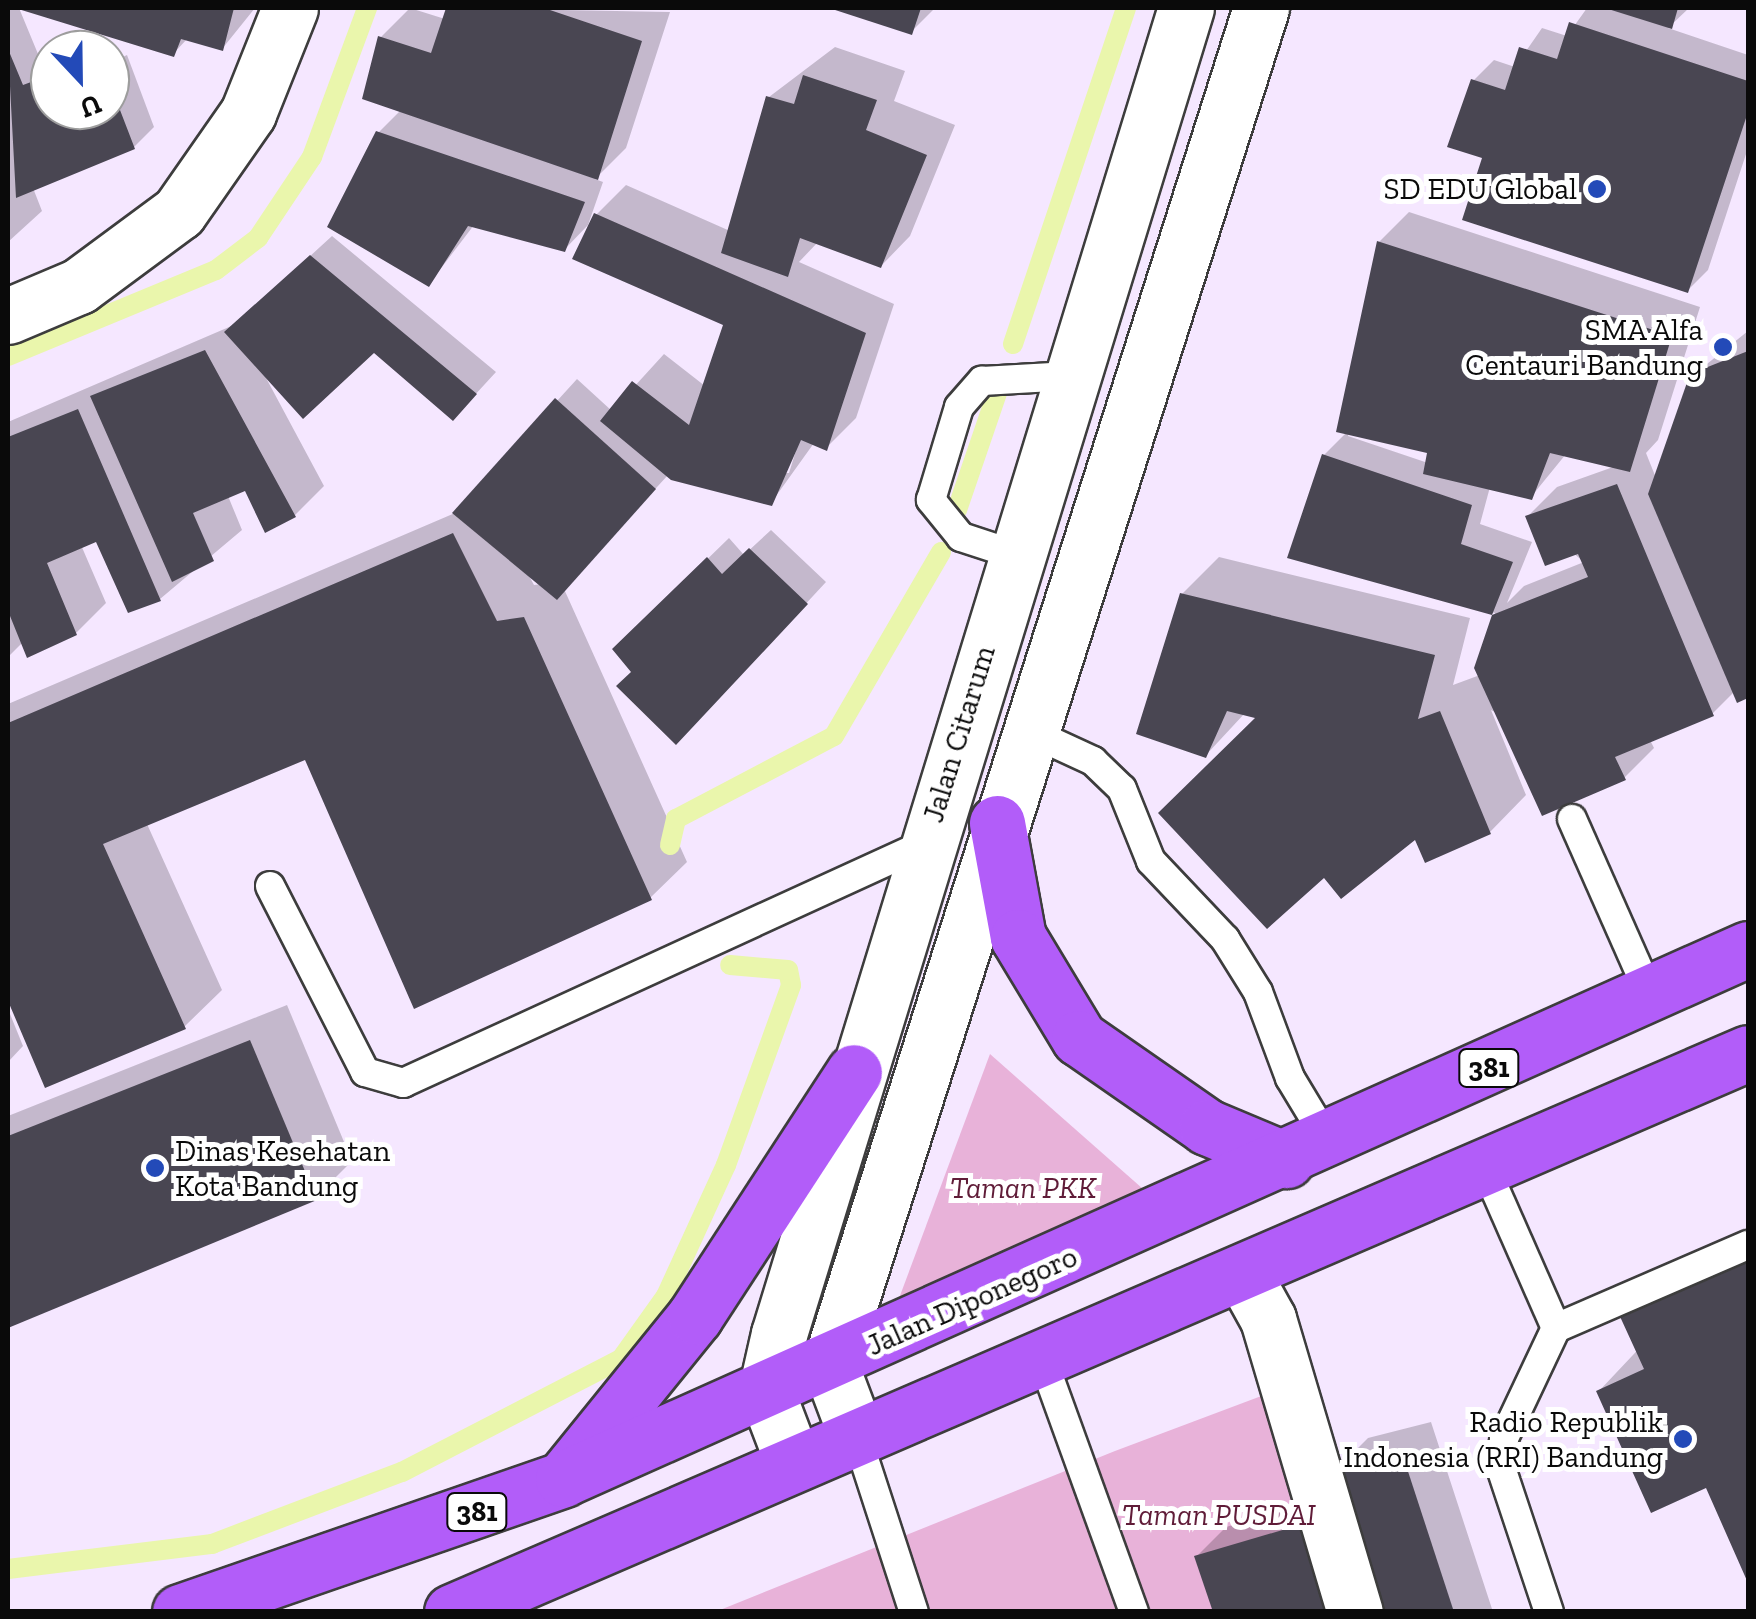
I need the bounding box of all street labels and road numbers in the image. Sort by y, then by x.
street label: Jalan Citarum [915,641,1003,827]
road number: 381 [1456,1045,1522,1091]
street label: Jalan Diponegoro [861,1239,1083,1363]
road number: 381 [444,1489,510,1535]

